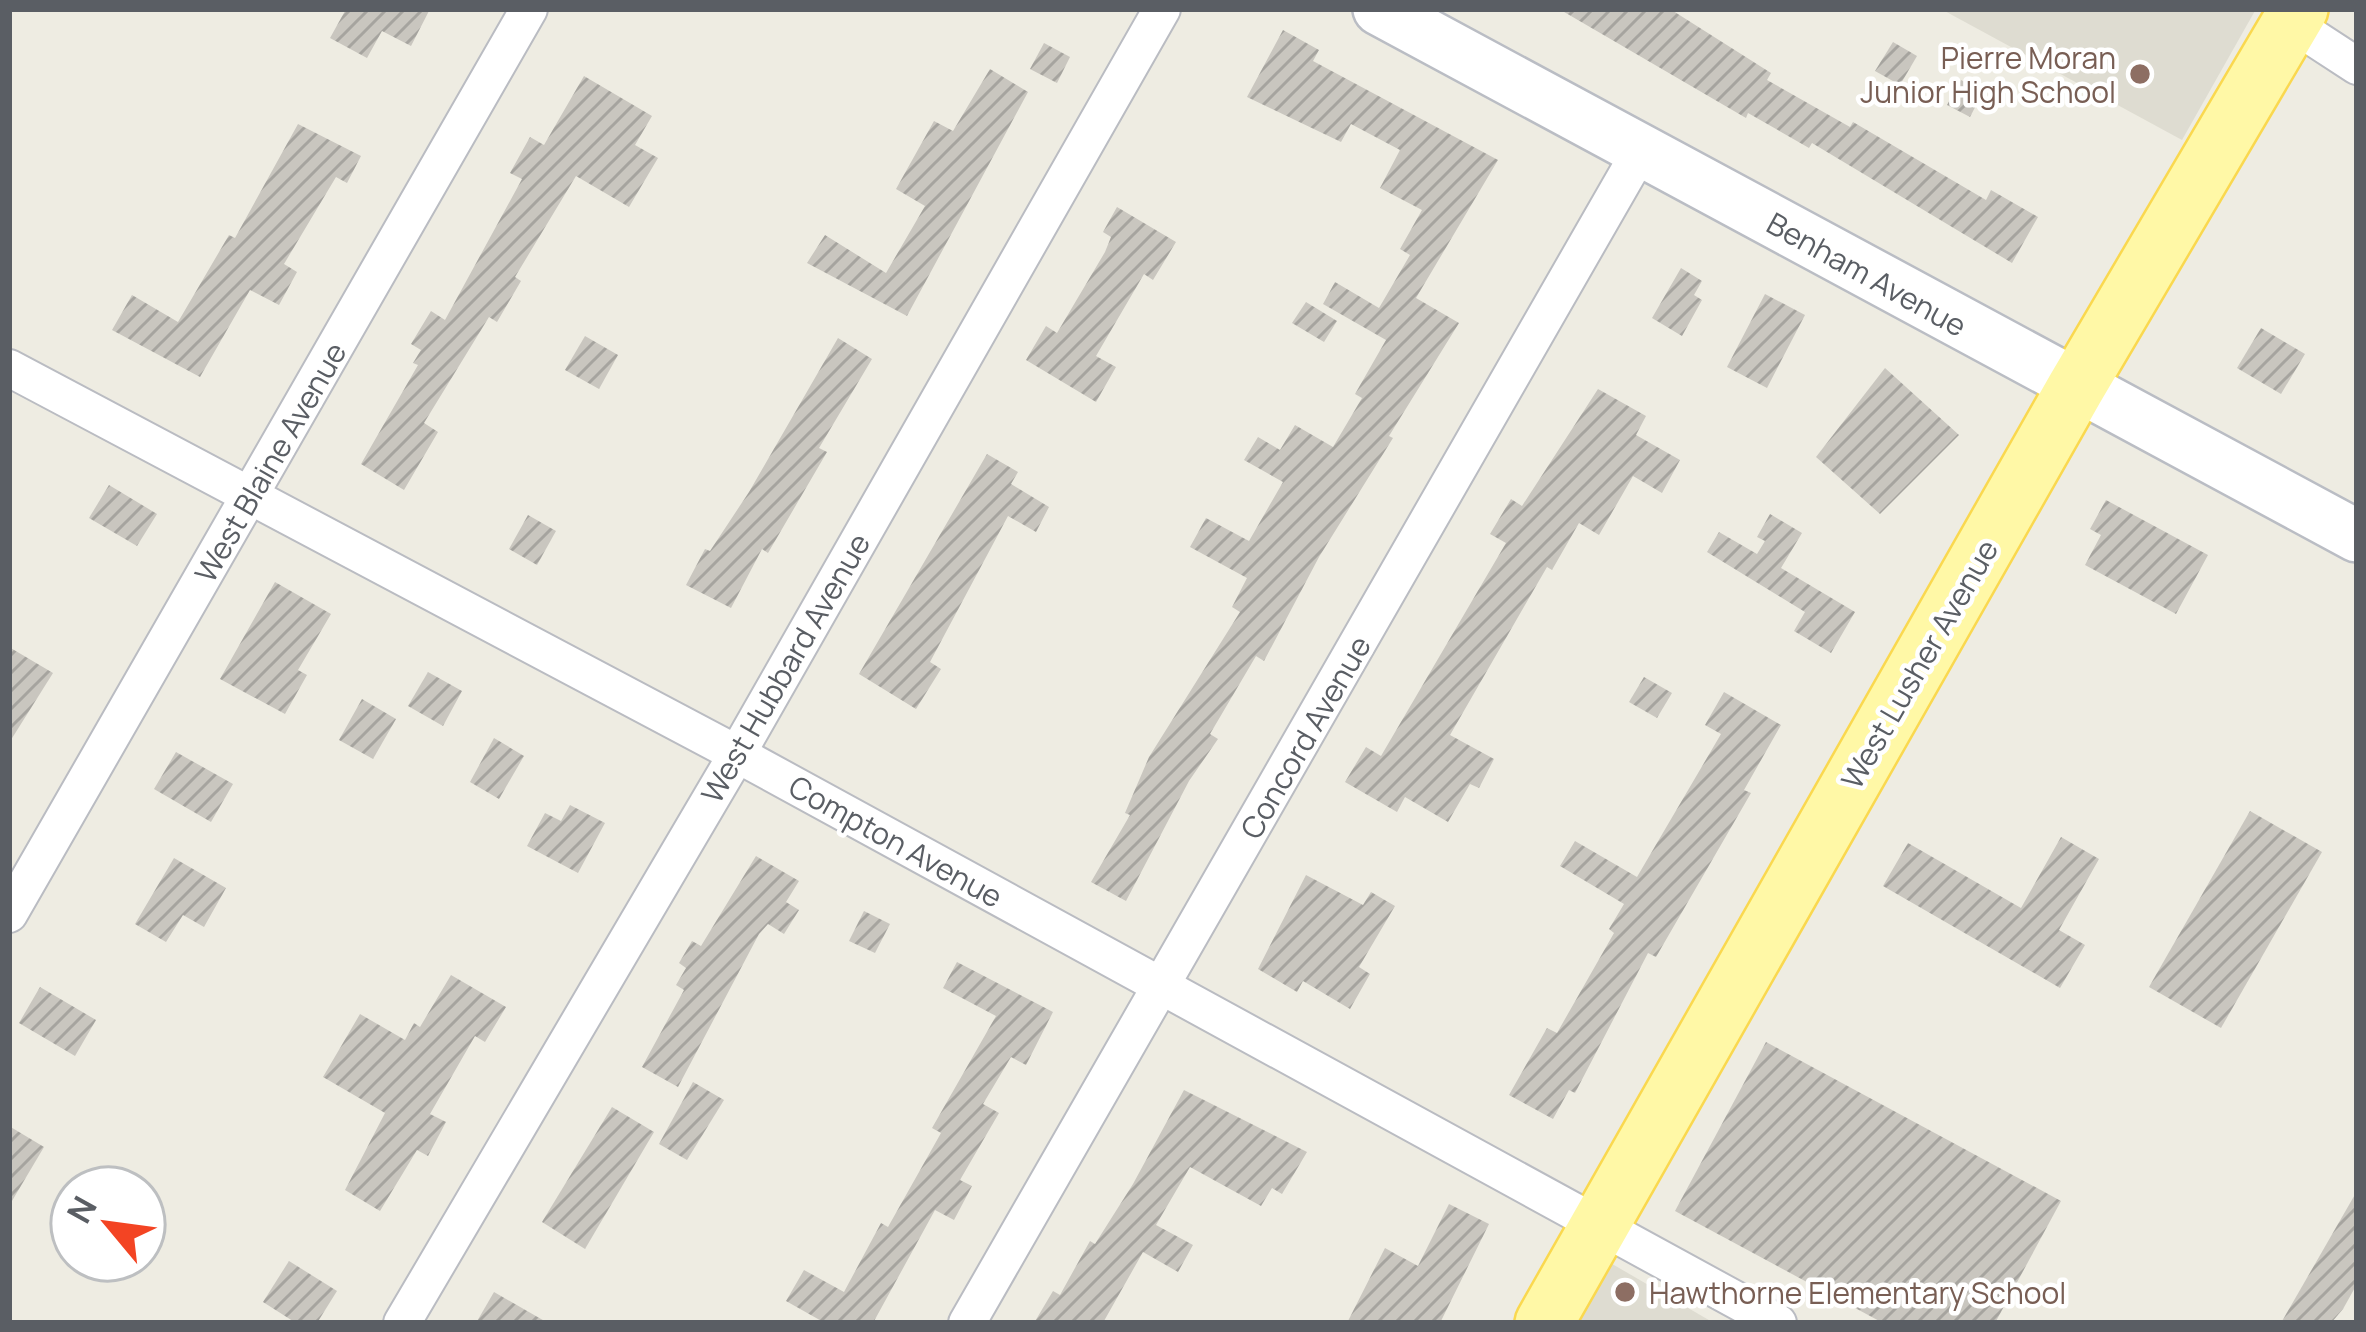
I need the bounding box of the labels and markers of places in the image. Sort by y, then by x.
place label: Pierre Moran Junior High School [1860,37,2116,112]
marker: Pierre Moran Junior High School [2127,61,2153,87]
place label: Hawthorne Elementary School [1649,1272,2066,1313]
marker: Hawthorne Elementary School [1612,1279,1638,1305]

